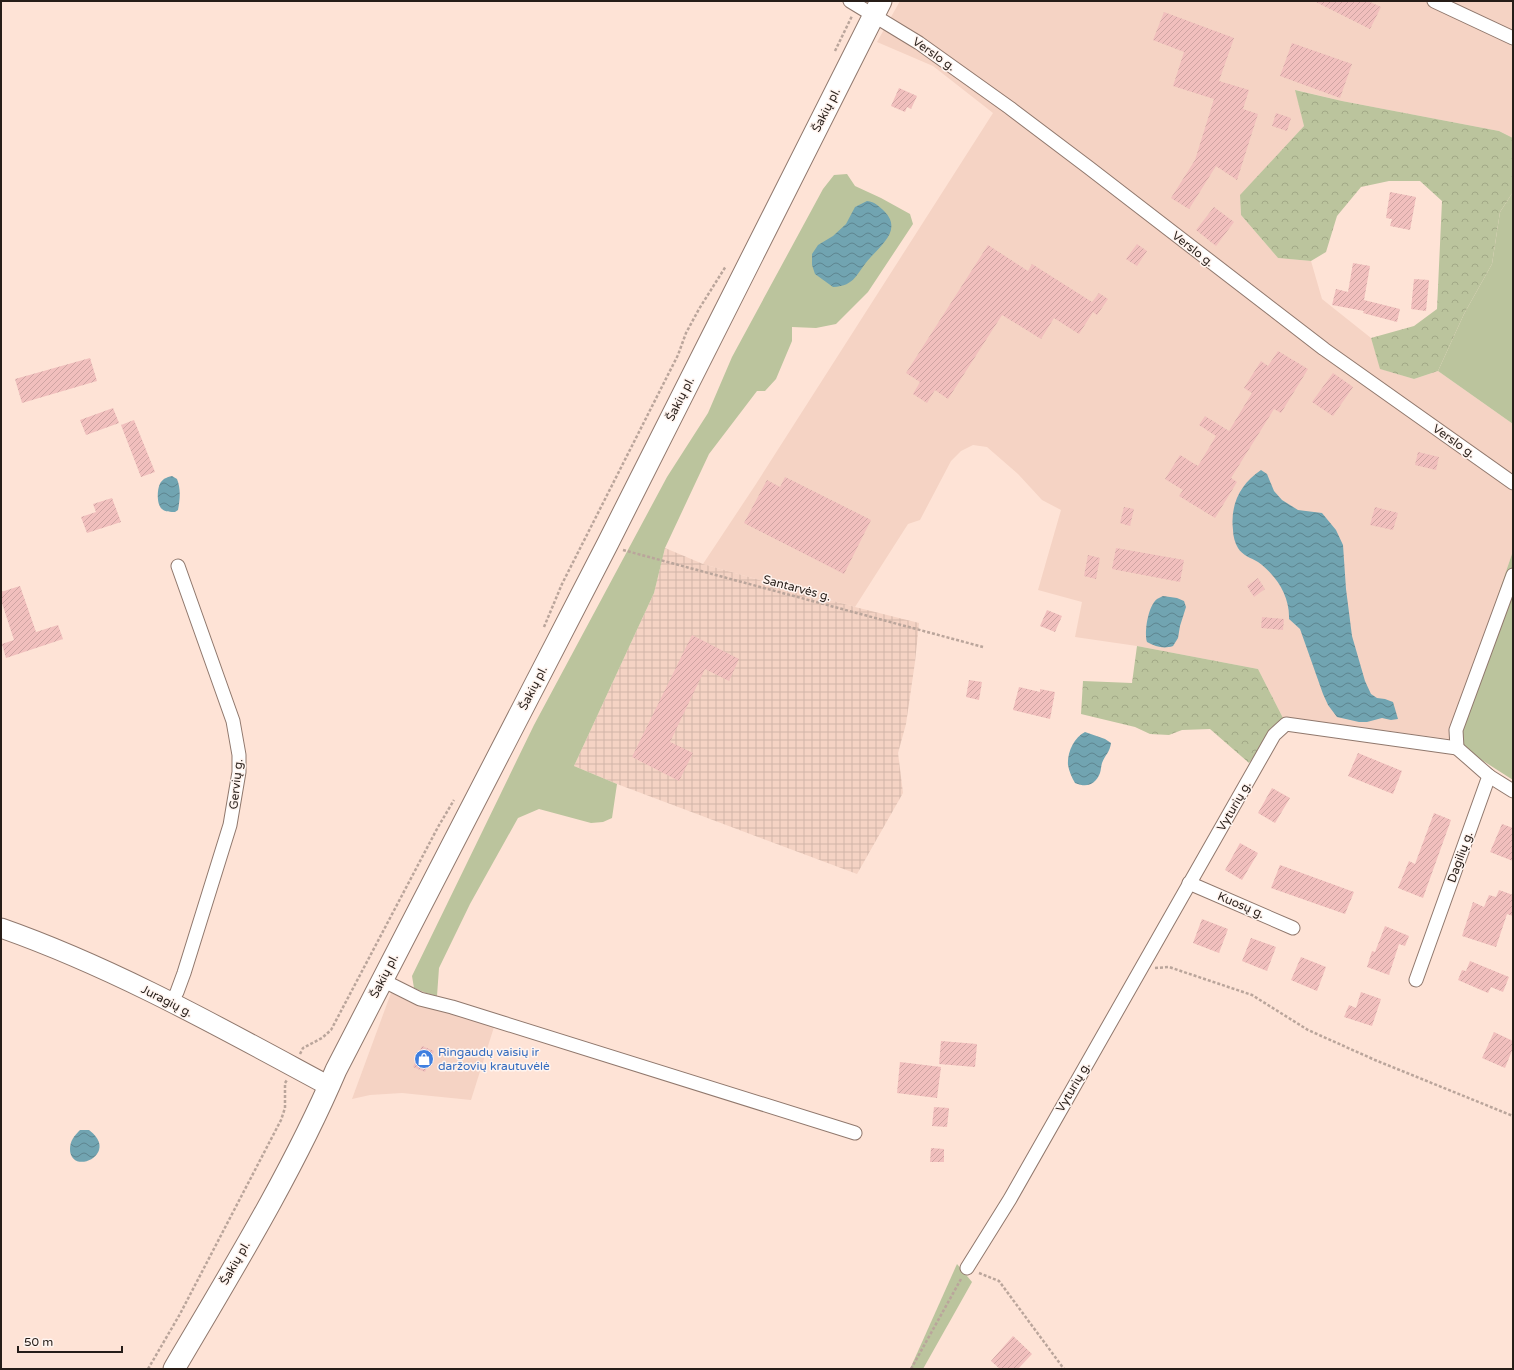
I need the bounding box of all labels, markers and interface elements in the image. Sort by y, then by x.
street label: Verslo g. [910,34,958,74]
street label: Šakių pl. [809,86,843,134]
street label: Verslo g. [1169,228,1217,270]
street label: Šakių pl. [663,375,697,423]
street label: Verslo g. [1430,421,1478,461]
street label: Santarvės g. [761,572,833,604]
street label: Šakių pl. [516,664,550,712]
street label: Gervių g. [226,758,246,810]
street label: Vyturių g. [1214,779,1254,833]
street label: Dagilių g. [1444,830,1476,884]
street label: Kuosų g. [1215,889,1267,921]
street label: Šakių pl. [367,952,401,1000]
street label: Juragių g. [139,982,195,1020]
place label: Ringaudų vaisių ir daržovių krautuvėlė [438,1045,550,1073]
shop icon: Ringaudų vaisių ir daržovių krautuvėlė [413,1048,435,1070]
street label: Vyturių g. [1053,1060,1093,1114]
street label: Šakių pl. [217,1239,253,1287]
scale bar [18,1328,122,1354]
text: 50 m [24,1335,53,1349]

